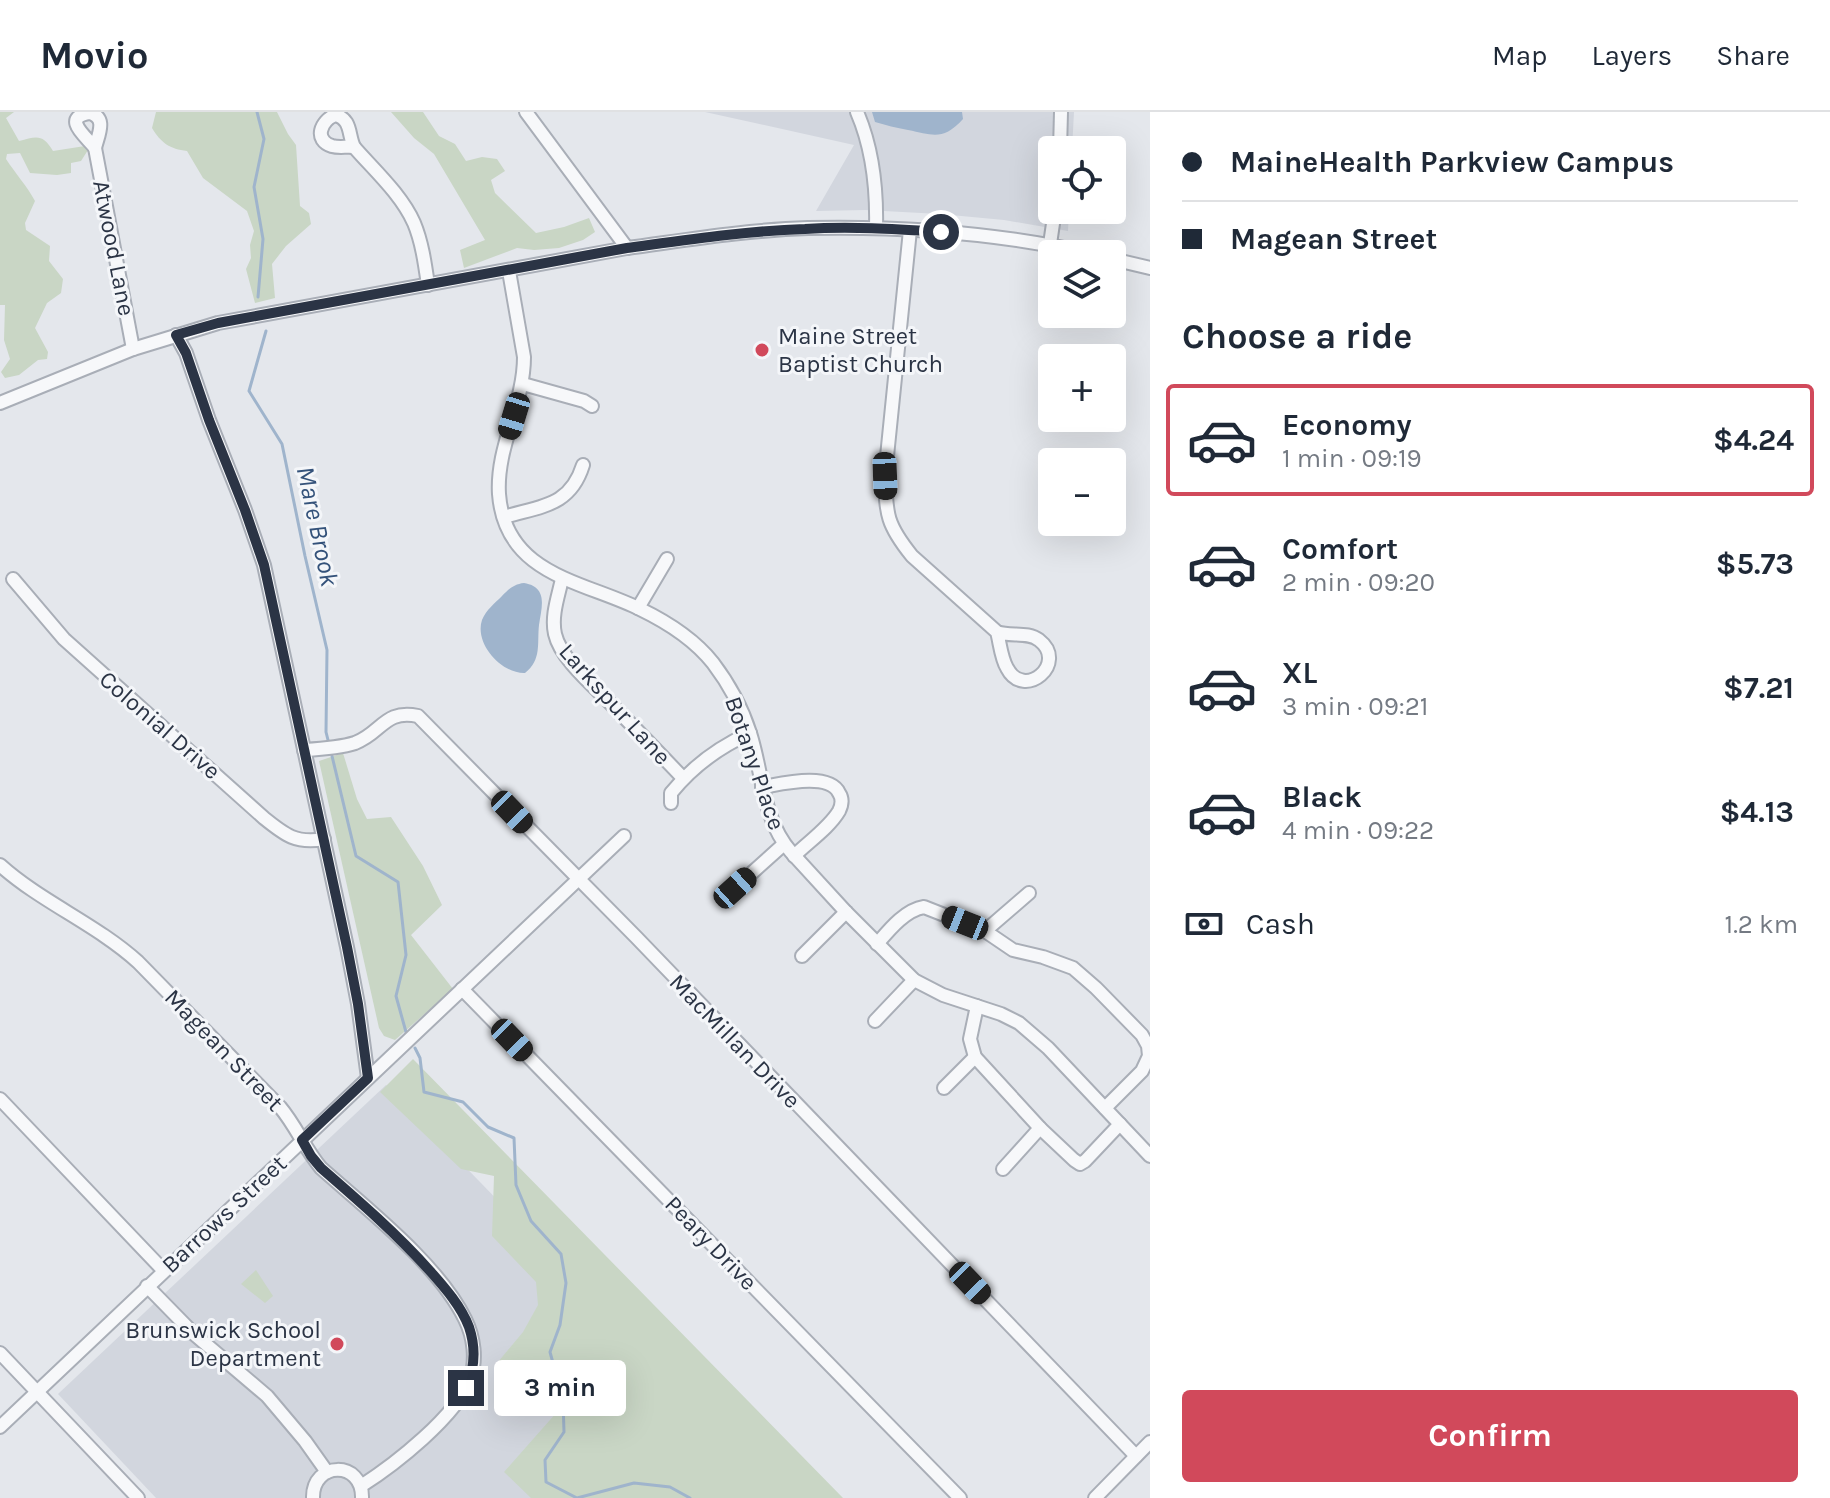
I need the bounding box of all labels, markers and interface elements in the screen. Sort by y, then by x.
text: Movio [40,33,148,78]
text: Map [1492,39,1547,72]
text: Layers [1591,39,1672,72]
text: Share [1716,39,1790,72]
map controls [1038,136,1126,536]
button: locate [1038,136,1126,224]
text: MaineHealth Parkview Campus [1230,144,1674,180]
street label: Atwood Lane [87,178,141,318]
route start [923,214,959,250]
text: Magean Street [1230,221,1437,257]
button: layers [1038,240,1126,328]
text: Choose a ride [1182,315,1412,357]
place label: Maine Street Baptist Church [778,322,943,378]
marker: Maine Street Baptist Church [753,341,771,359]
button: + [1038,344,1126,432]
car [496,390,532,442]
icon: car [1186,404,1258,476]
text: Economy [1282,407,1412,443]
text: $4.24 [1713,422,1794,458]
text: 1 min · 09:19 [1282,443,1422,474]
button: − [1038,448,1126,536]
car [872,452,898,500]
water label: Mare Brook [290,463,345,590]
icon: car [1186,528,1258,600]
text: Comfort [1282,531,1398,567]
text: $5.73 [1716,546,1794,582]
text: 2 min · 09:20 [1282,567,1435,598]
street label: Larkspur Lane [553,638,677,770]
icon: car [1186,652,1258,724]
text: XL [1282,655,1317,691]
street label: Colonial Drive [94,665,226,785]
text: $7.21 [1723,670,1794,706]
text: 3 min · 09:21 [1282,691,1428,722]
street label: Botany Place [719,692,791,834]
icon: car [1186,776,1258,848]
text: Black [1282,779,1362,815]
car [487,786,537,838]
text: $4.13 [1720,794,1794,830]
text: 4 min · 09:22 [1282,815,1434,846]
car [709,863,761,913]
icon: cash [1182,902,1226,946]
car [938,903,992,943]
text: Cash [1246,906,1315,942]
text: 1.2 km [1725,909,1798,940]
street label: MacMillan Drive [664,968,806,1114]
street label: Magean Street [159,983,289,1117]
car [487,1014,537,1066]
street label: Barrows Street [156,1149,292,1279]
street label: Peary Drive [659,1190,763,1296]
car [945,1257,995,1309]
place label: Brunswick School Department [125,1316,321,1372]
marker: Brunswick School Department [328,1335,346,1353]
callout: 3 min [494,1360,626,1416]
route end [448,1370,484,1406]
text: 3 min [524,1372,596,1403]
button: Confirm [1182,1390,1798,1482]

